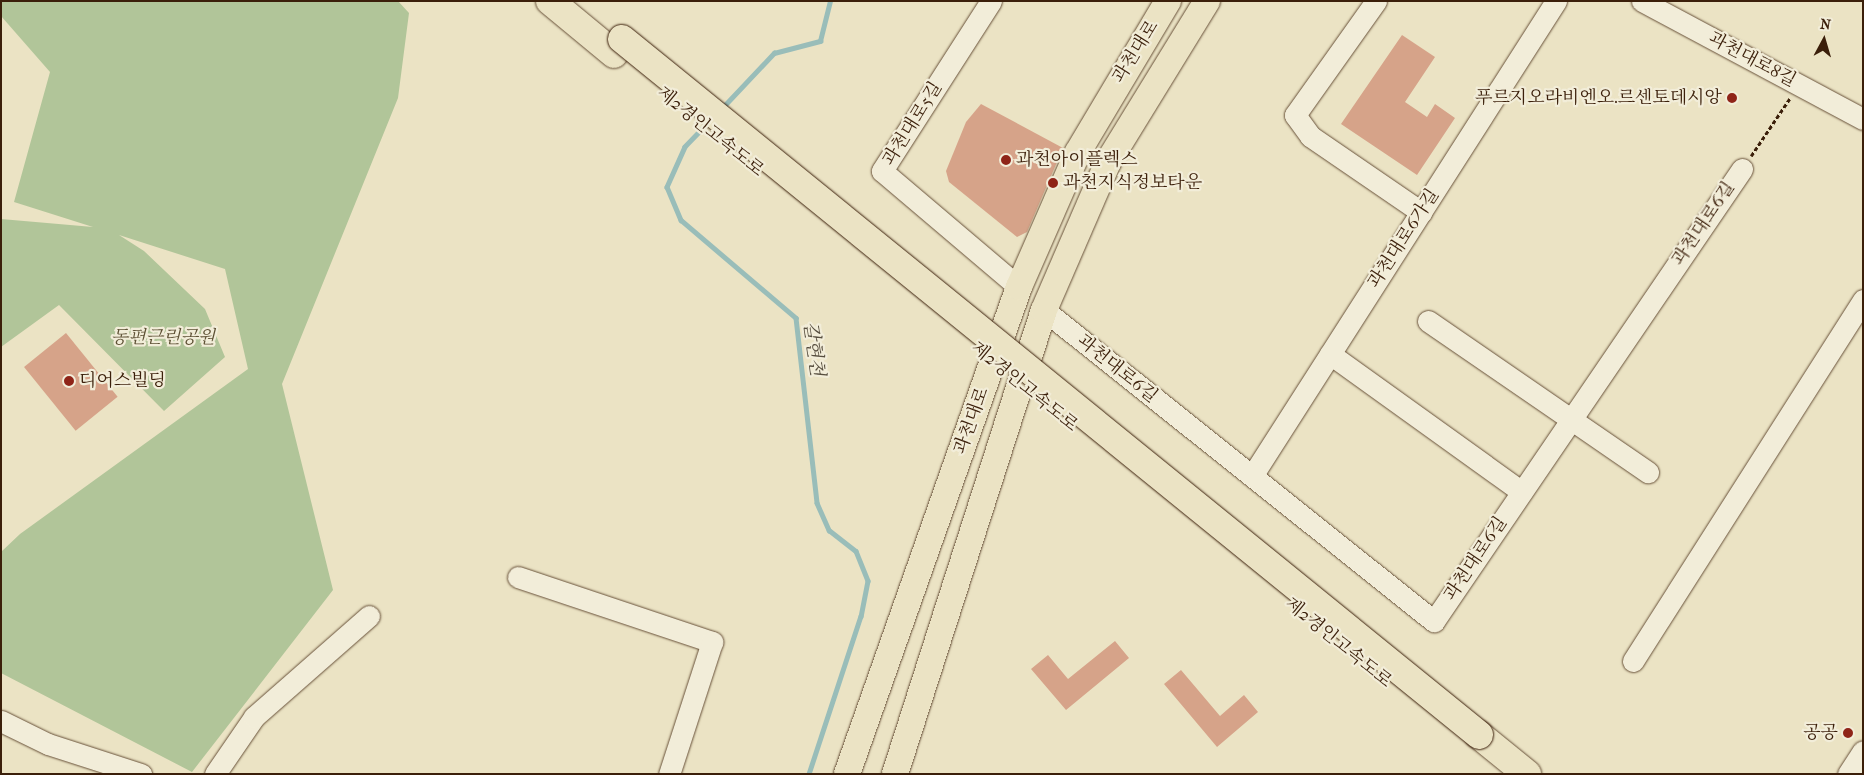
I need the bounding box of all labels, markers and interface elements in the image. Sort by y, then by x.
north arrow [1799,15,1849,65]
text: N [1819,16,1832,34]
street label: 과천대로 [1108,17,1164,87]
street label: 과천대로8길 [1705,28,1799,92]
street label: 과천대로5길 [879,78,947,170]
street label: 제2경인고속도로 [652,82,768,182]
place label: 푸르지오라비엔오.르센토데시앙 [1475,87,1722,109]
marker: 푸르지오라비엔오.르센토데시앙 [1726,92,1738,104]
place label: 과천아이플렉스 [1016,149,1138,171]
marker: 과천아이플렉스 [1000,154,1012,166]
place label: 과천지식정보타운 [1063,172,1202,194]
marker: 과천지식정보타운 [1047,177,1059,189]
street label: 과천대로6길 [1668,178,1740,270]
street label: 과천대로6가길 [1364,185,1444,293]
water label: 갈현천 [798,320,828,378]
park label: 동편근린공원 [111,327,215,349]
street label: 과천대로6길 [1073,330,1161,408]
street label: 제2경인고속도로 [966,337,1082,437]
place label: 디어스빌딩 [79,370,166,392]
marker: 디어스빌딩 [63,375,75,387]
street label: 과천대로 [950,385,994,457]
street label: 과천대로6길 [1440,513,1512,605]
street label: 제2경인고속도로 [1280,593,1396,693]
place label: 공공 [1803,722,1838,744]
marker: 공공 [1842,727,1854,739]

